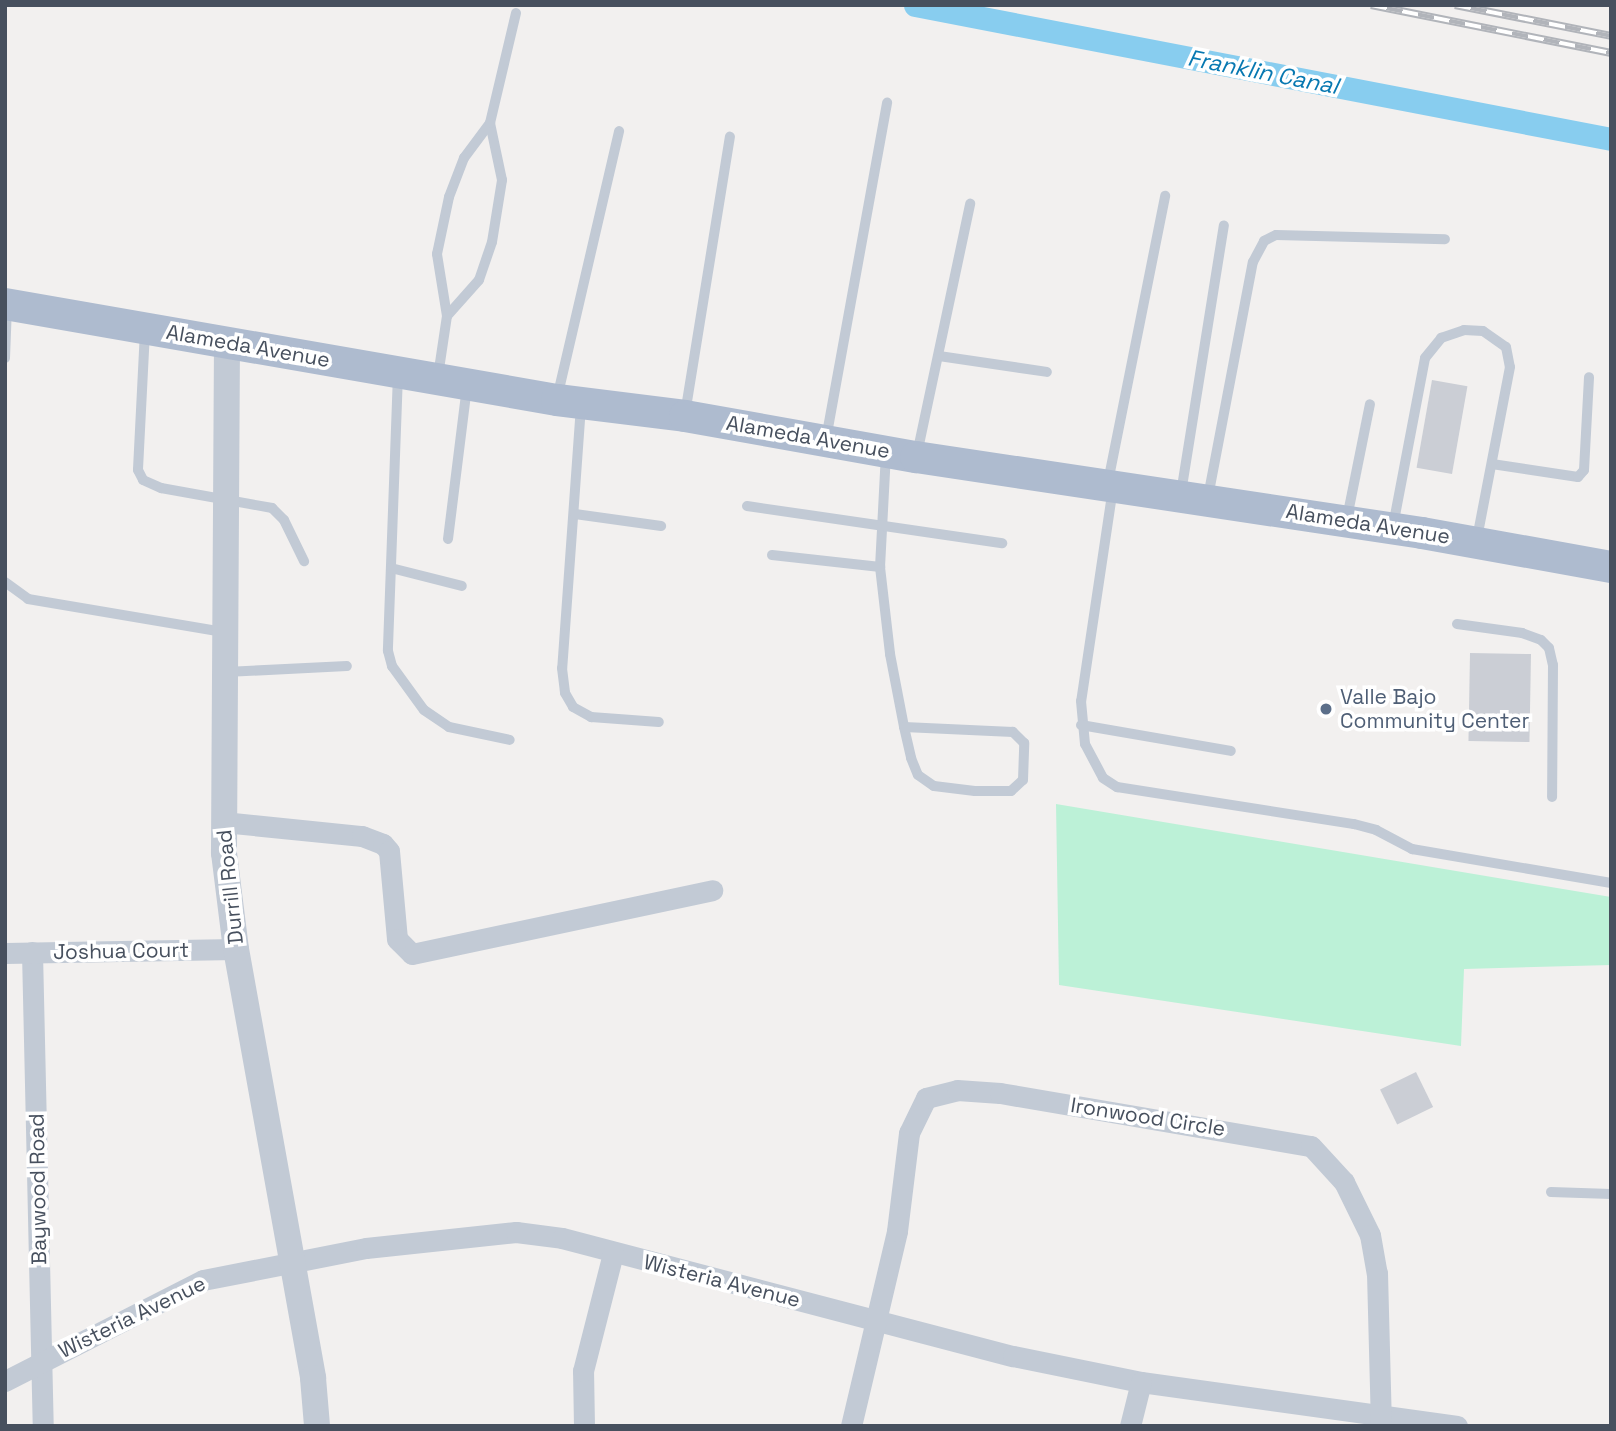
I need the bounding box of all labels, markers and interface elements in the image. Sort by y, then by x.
water label: Franklin Canal [1185,44,1341,100]
street label: Alameda Avenue [164,319,332,373]
street label: Alameda Avenue [724,410,892,464]
street label: Alameda Avenue [1284,499,1452,549]
place label: Valle Bajo Community Center [1340,684,1529,734]
marker: Valle Bajo Community Center [1318,701,1334,717]
street label: Durrill Road [211,829,249,945]
street label: Joshua Court [53,937,189,965]
street label: Ironwood Circle [1069,1092,1227,1142]
street label: Baywood Road [24,1113,52,1265]
street label: Wisteria Avenue [641,1249,803,1313]
street label: Wisteria Avenue [54,1270,210,1364]

